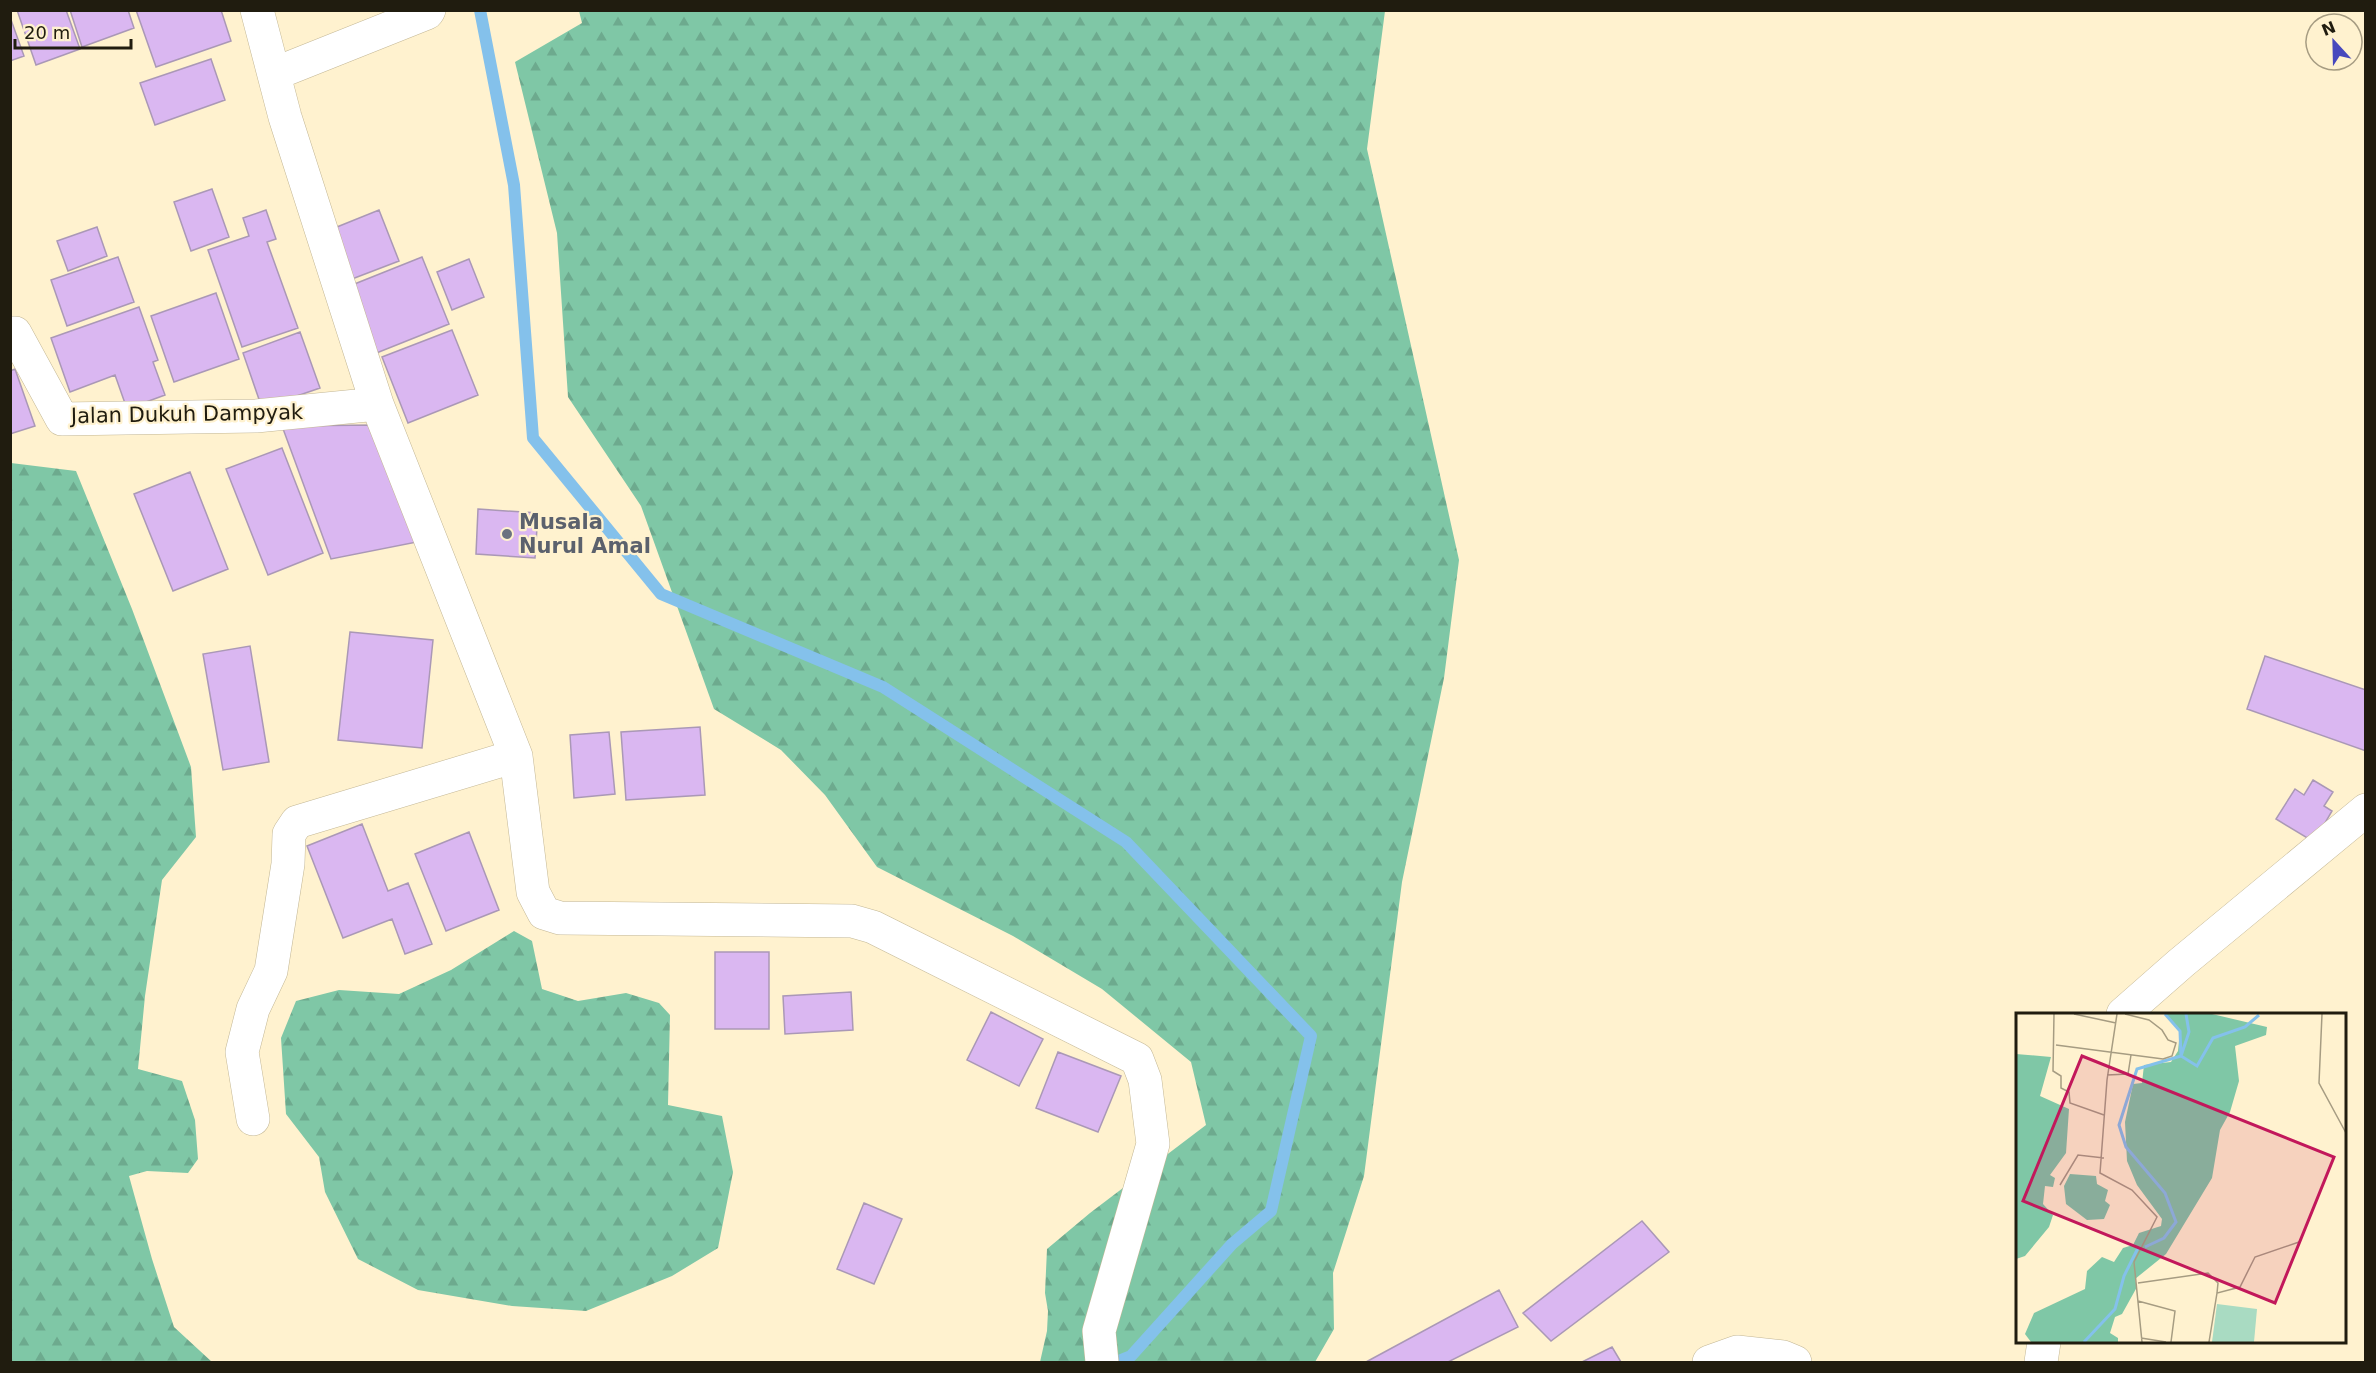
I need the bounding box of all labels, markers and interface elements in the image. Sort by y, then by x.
scale bar [15,12,130,50]
north arrow [2304,12,2364,72]
text: N [2319,17,2338,40]
text: 20 m [24,22,70,43]
street label: Jalan Dukuh Dampyak [69,400,304,428]
place label: Musala Nurul Amal [519,510,651,558]
marker: Musala Nurul Amal [500,527,514,541]
inset map [2016,1013,2346,1343]

